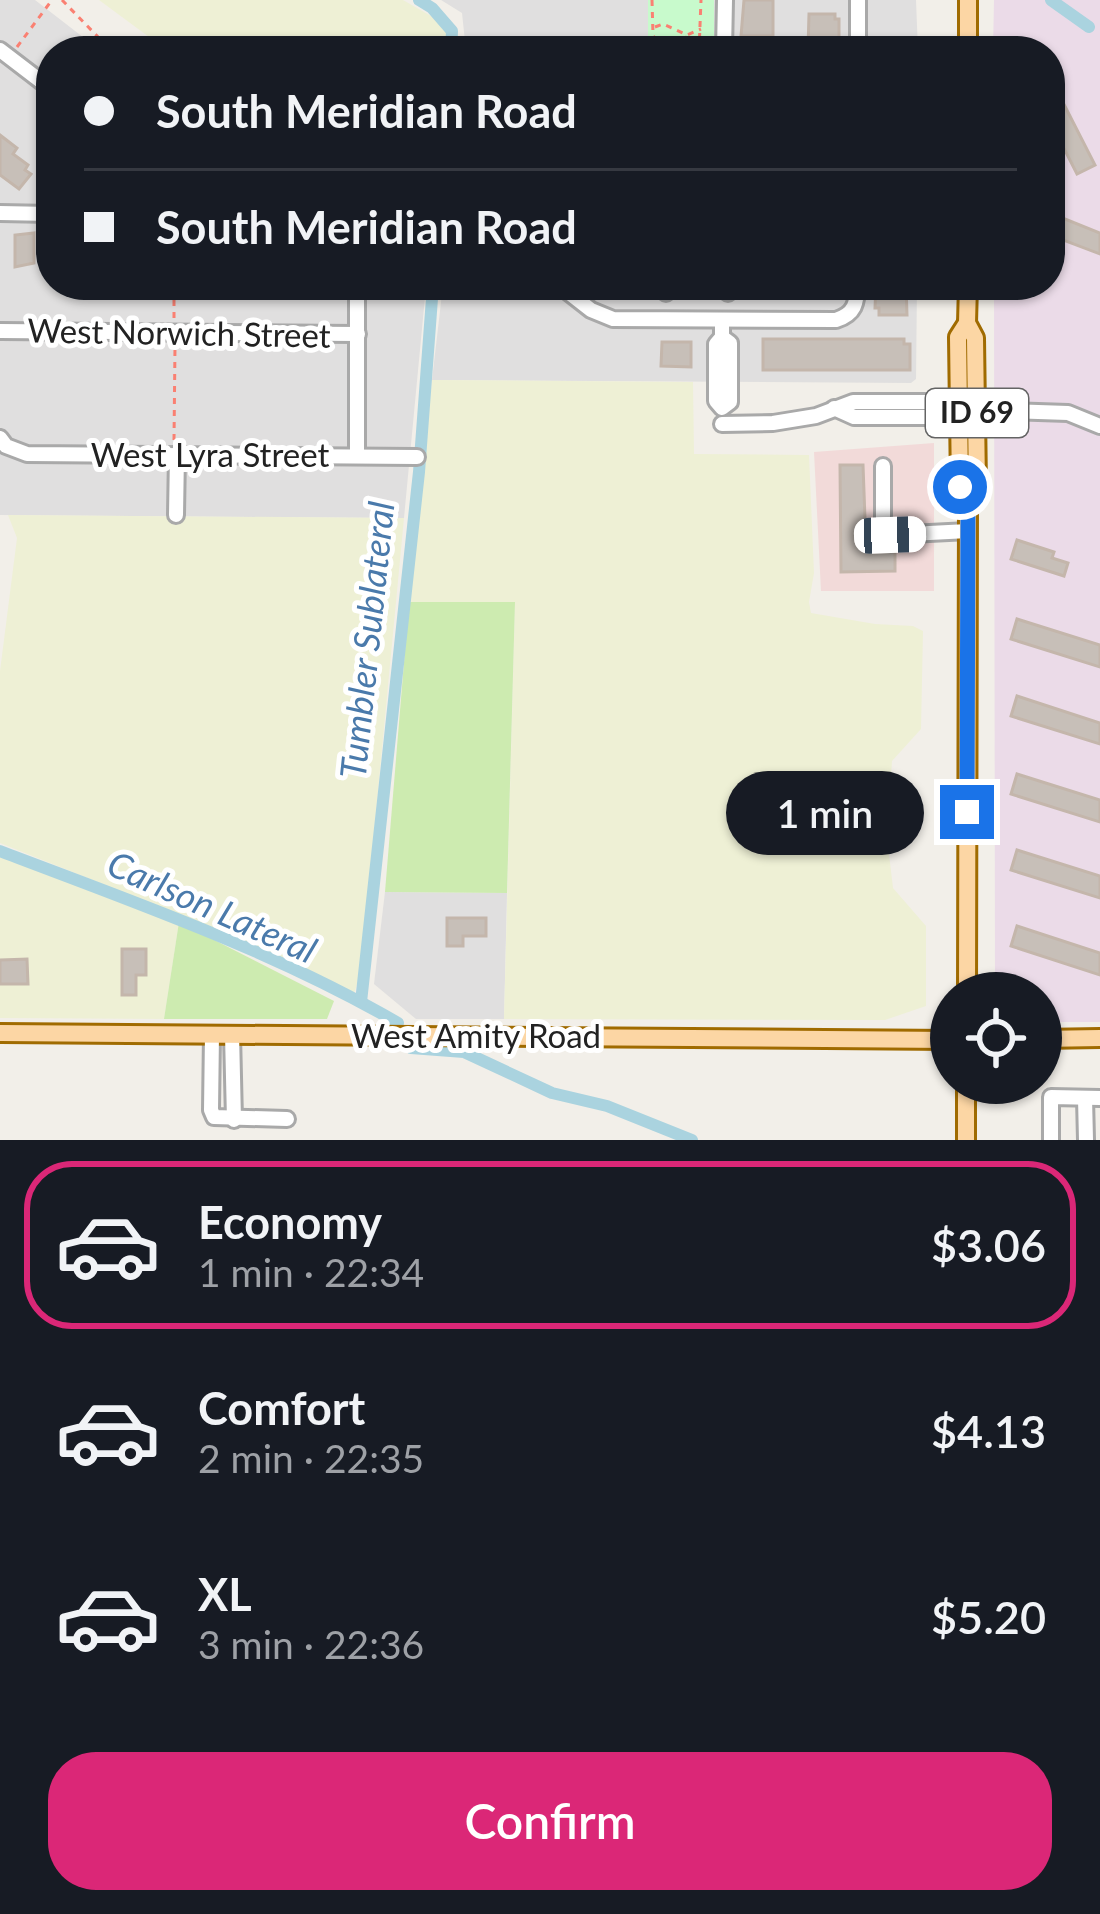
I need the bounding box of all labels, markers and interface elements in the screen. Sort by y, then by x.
text: South Meridian Road [156,84,577,138]
text: South Meridian Road [156,200,577,254]
street label: West Norwich Street [27,309,331,355]
road number: ID 69 [926,389,1028,437]
street label: West Lyra Street [91,434,329,474]
route start [933,460,987,514]
water label: Tumbler Sublateral [330,499,402,781]
car [853,516,927,554]
callout: 1 min [727,770,925,854]
route end [940,785,994,839]
text: 1 min [777,790,873,836]
water label: Carlson Lateral [101,840,324,972]
map controls [930,972,1062,1104]
button: locate [930,972,1062,1104]
street label: West Amity Road [351,1015,601,1055]
icon: car [54,1191,162,1299]
text: Economy [198,1195,382,1249]
text: $3.06 [931,1218,1046,1272]
text: 1 min · 22:34 [198,1249,424,1295]
icon: car [54,1377,162,1485]
text: Comfort [198,1381,365,1435]
text: $4.13 [931,1404,1046,1458]
text: 2 min · 22:35 [198,1435,424,1481]
icon: car [54,1563,162,1671]
text: XL [198,1567,252,1621]
text: $5.20 [931,1590,1046,1644]
text: 3 min · 22:36 [198,1621,424,1667]
button: Confirm [48,1752,1052,1890]

